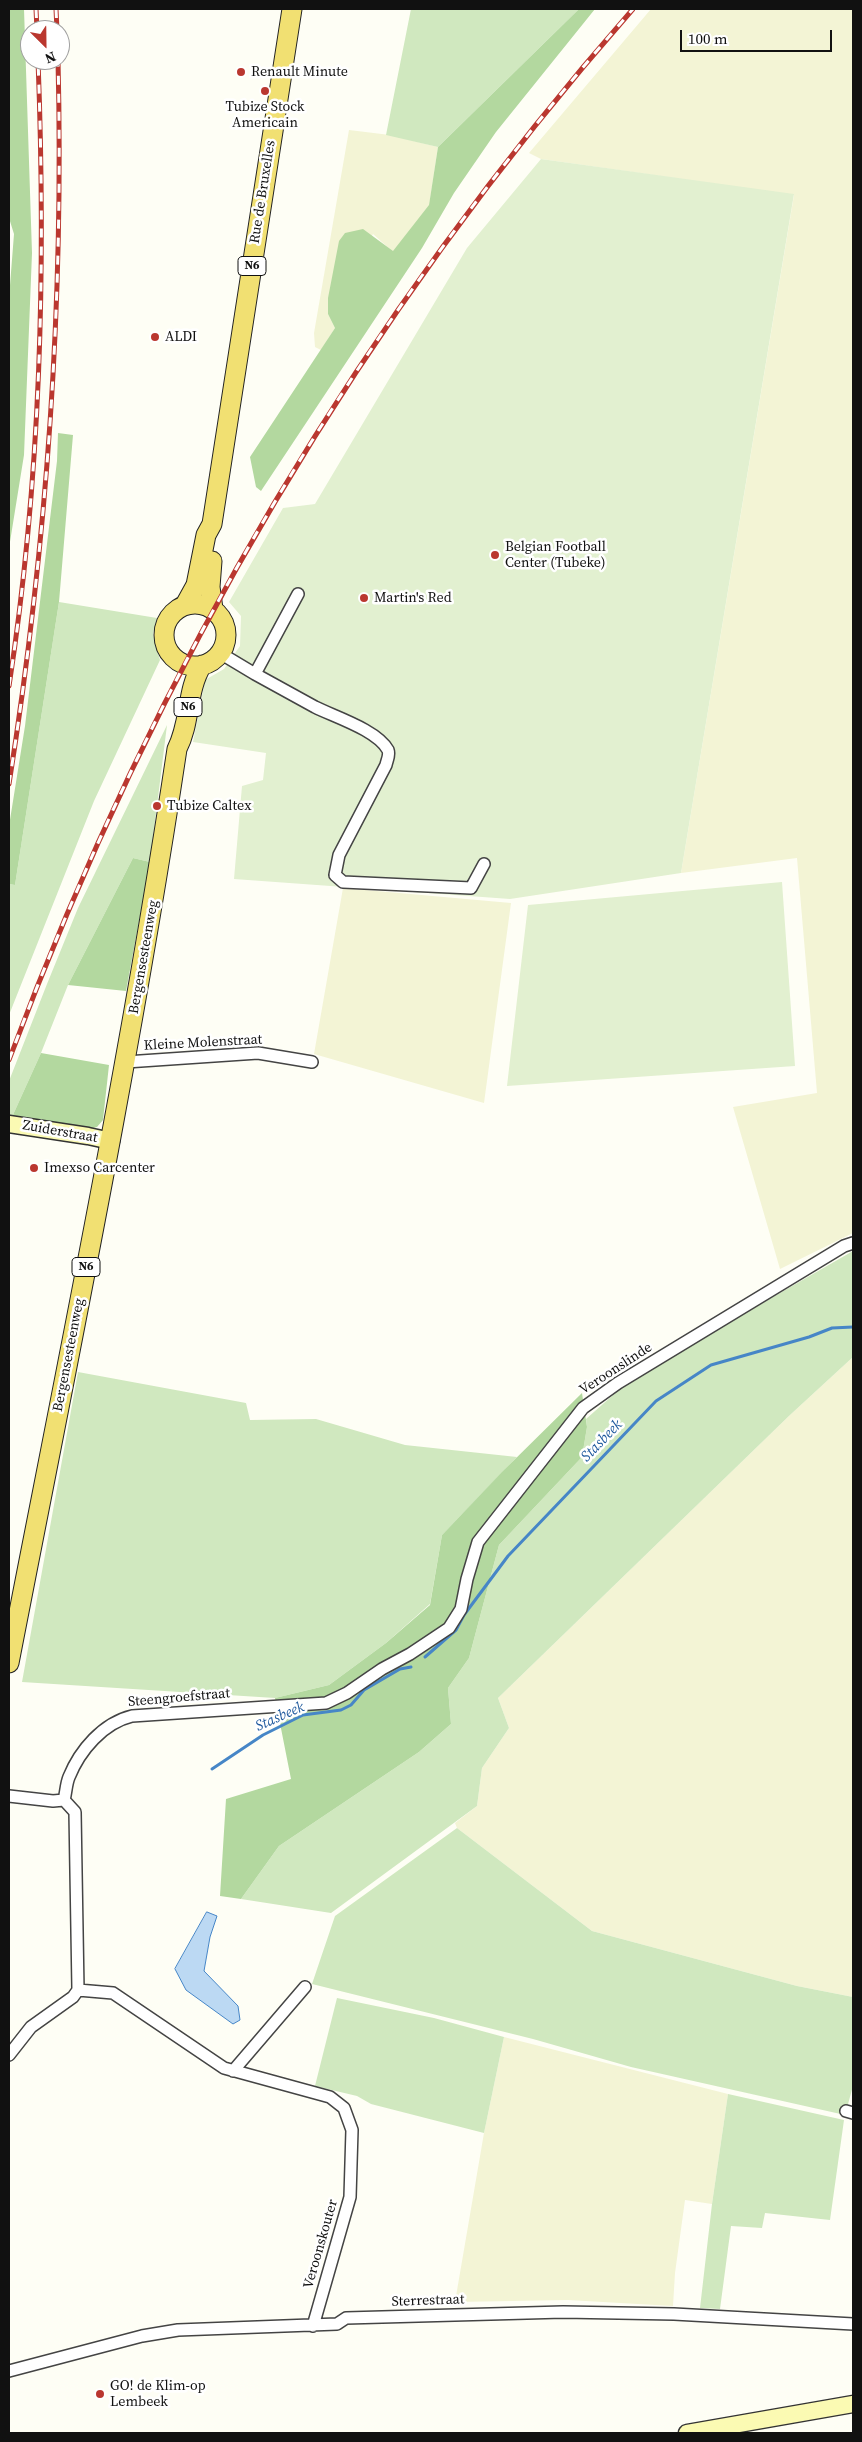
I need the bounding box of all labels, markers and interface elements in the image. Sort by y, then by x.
north arrow [20,20,70,70]
scale bar [682,20,834,52]
text: 100 m [688,28,728,49]
text: N [42,47,59,69]
place label: Renault Minute [251,64,348,80]
marker: Renault Minute [235,66,247,78]
marker: Tubize Stock Americain [259,85,271,97]
place label: Tubize Stock Americain [226,99,304,132]
street label: Rue de Bruxelles [247,139,279,245]
road number: N6 [238,256,266,276]
place label: ALDI [165,329,197,345]
marker: ALDI [149,331,161,343]
place label: Belgian Football Center (Tubeke) [505,539,606,572]
marker: Belgian Football Center (Tubeke) [489,549,501,561]
place label: Martin's Red [374,590,452,606]
marker: Martin's Red [358,592,370,604]
road number: N6 [174,698,202,716]
place label: Tubize Caltex [167,798,252,814]
marker: Tubize Caltex [151,800,163,812]
street label: Bergensesteenweg [126,899,162,1015]
street label: Kleine Molenstraat [143,1032,263,1054]
street label: Zuiderstraat [21,1117,99,1147]
place label: Imexso Carcenter [44,1160,155,1176]
marker: Imexso Carcenter [28,1162,40,1174]
road number: N6 [72,1258,100,1276]
street label: Bergensesteenweg [50,1297,88,1413]
street label: Veroonslinde [577,1339,655,1399]
water label: Stasbeek [578,1416,626,1466]
street label: Steengroefstraat [127,1685,231,1711]
water label: Stasbeek [253,1698,307,1736]
street label: Veroonskouter [300,2198,342,2290]
street label: Sterrestraat [391,2291,465,2311]
place label: GO! de Klim-op Lembeek [110,2378,206,2410]
marker: GO! de Klim-op Lembeek [94,2388,106,2400]

